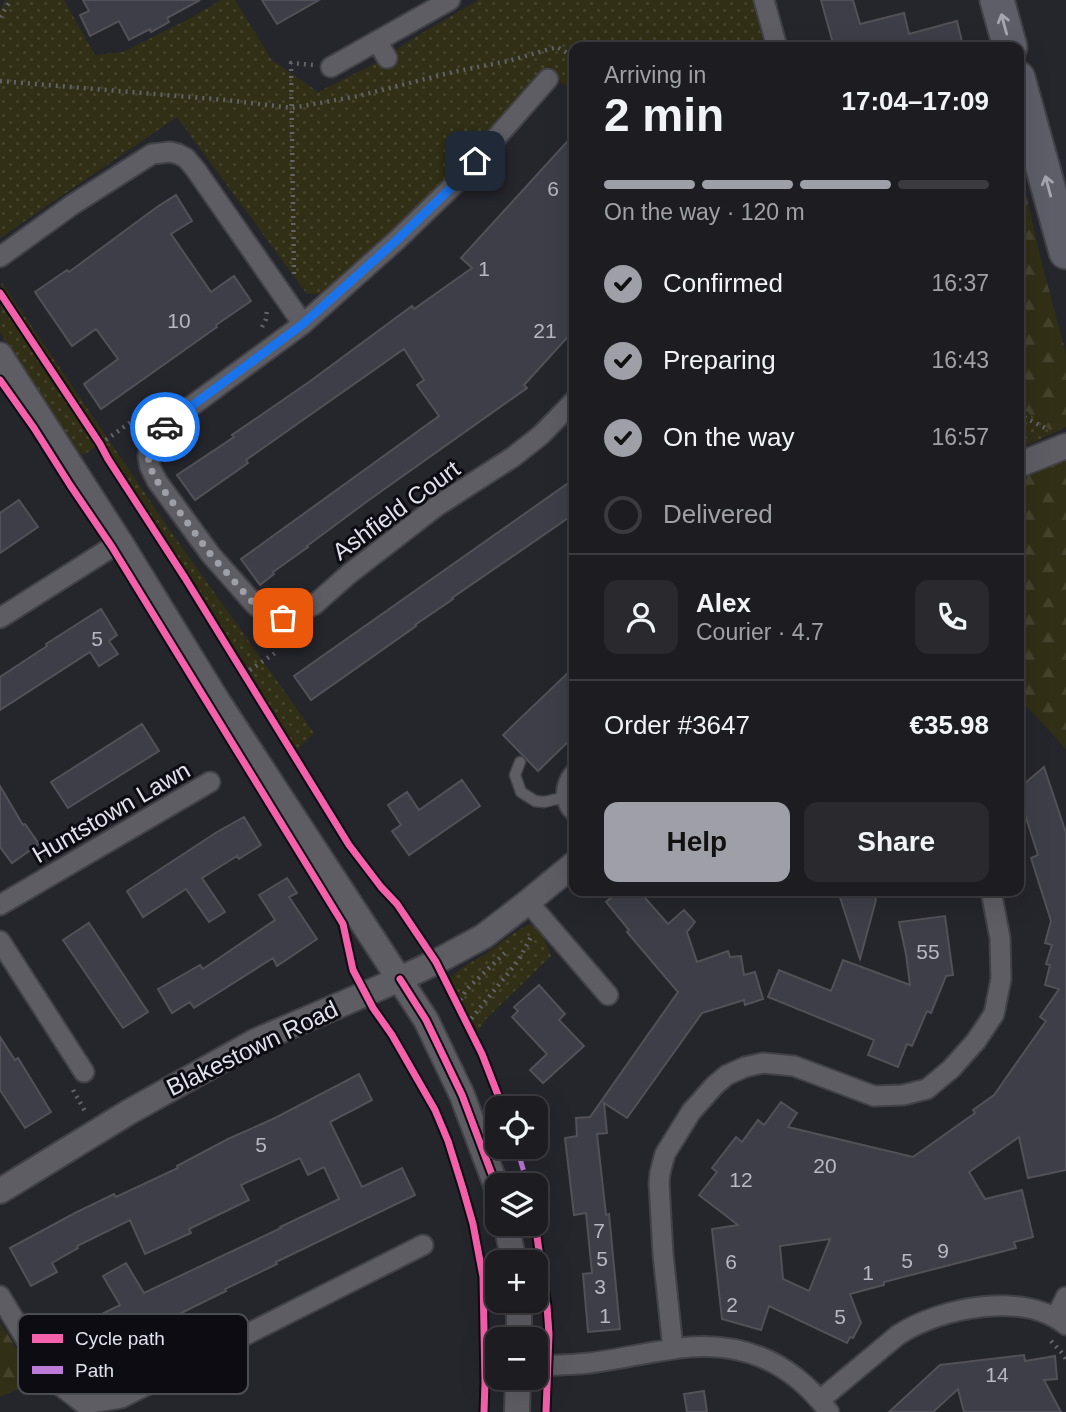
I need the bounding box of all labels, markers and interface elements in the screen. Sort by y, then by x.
one-way arrow [996,13,1009,35]
text: Arriving in [604,62,706,88]
text: 17:04–17:09 [842,86,989,116]
text: 2 min [604,89,724,141]
pin [445,131,505,191]
icon: home [456,142,494,180]
one-way arrow [1041,175,1054,198]
house number: 6 [547,177,559,200]
text: On the way · 120 m [604,199,805,225]
house number: 1 [478,257,490,280]
icon: check [604,265,642,303]
text: Confirmed [663,268,783,298]
text: 16:37 [931,270,989,296]
house number: 10 [167,309,191,332]
house number: 21 [533,319,557,342]
icon: check [604,342,642,380]
text: Preparing [663,345,776,375]
text: 16:43 [931,347,989,373]
courier [130,392,200,462]
icon: car [146,408,184,446]
icon: check [604,419,642,457]
text: On the way [663,422,795,452]
text: 16:57 [931,424,989,450]
street label: Ashfield Court [327,455,465,565]
text: Delivered [663,499,773,529]
button: person [604,580,678,654]
button: phone [915,580,989,654]
pin [253,588,313,648]
text: Alex [696,588,751,618]
icon: bag [264,599,302,637]
text: Courier · 4.7 [696,619,824,645]
house number: 5 [91,627,103,650]
text: Order #3647 [604,710,750,740]
text: €35.98 [909,710,989,740]
street label: Huntstown Lawn [27,756,195,868]
button: Help [604,802,790,882]
button: Share [804,802,989,882]
house number: 55 [916,940,940,963]
street label: Blakestown Road [162,995,342,1101]
map controls [485,1096,548,1390]
button: locate [485,1096,548,1159]
house number: 5 [255,1133,267,1156]
house number: 20 [813,1154,837,1177]
house number: 12 [729,1168,753,1191]
button: layers [485,1173,548,1236]
house number: 7 [593,1219,605,1242]
house number: 9 [937,1239,949,1262]
house number: 5 [596,1247,608,1270]
house number: 5 [901,1249,913,1272]
button: + [485,1250,548,1313]
house number: 6 [725,1250,737,1273]
house number: 1 [862,1261,874,1284]
house number: 3 [594,1275,606,1298]
house number: 2 [726,1293,738,1316]
house number: 1 [599,1304,611,1327]
house number: 5 [834,1305,846,1328]
legend [18,1314,248,1394]
button: − [485,1327,548,1390]
text: Cycle path [75,1328,165,1349]
text: Path [75,1360,114,1381]
house number: 14 [985,1363,1009,1386]

